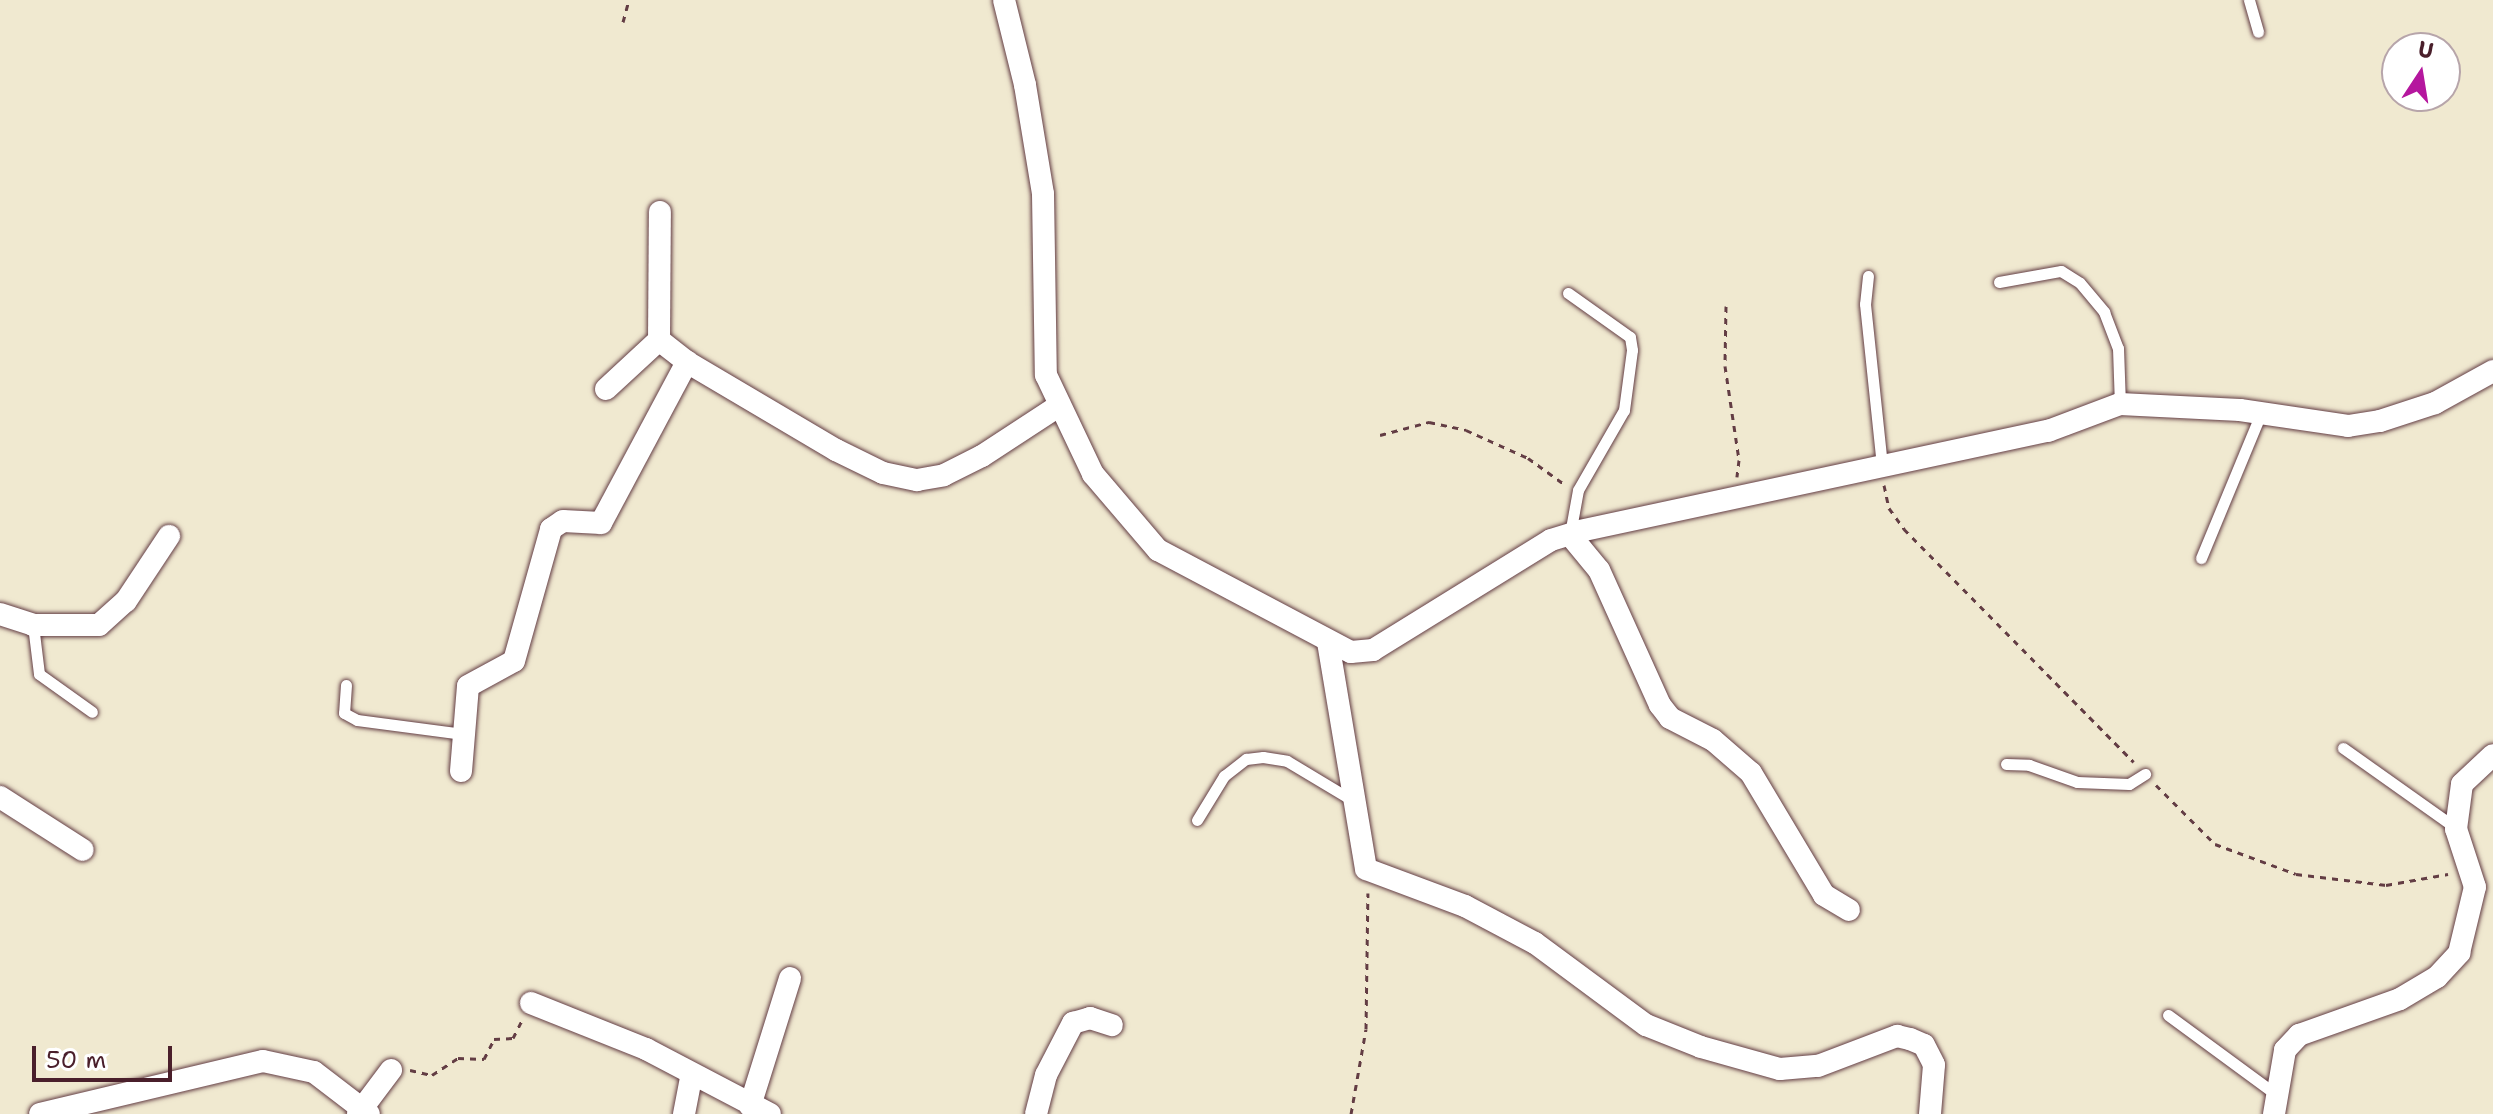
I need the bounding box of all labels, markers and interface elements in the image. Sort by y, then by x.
north arrow [2381,32,2461,112]
text: U [2415,34,2436,66]
scale bar [36,1030,176,1080]
text: 50 m [46,1044,106,1076]

